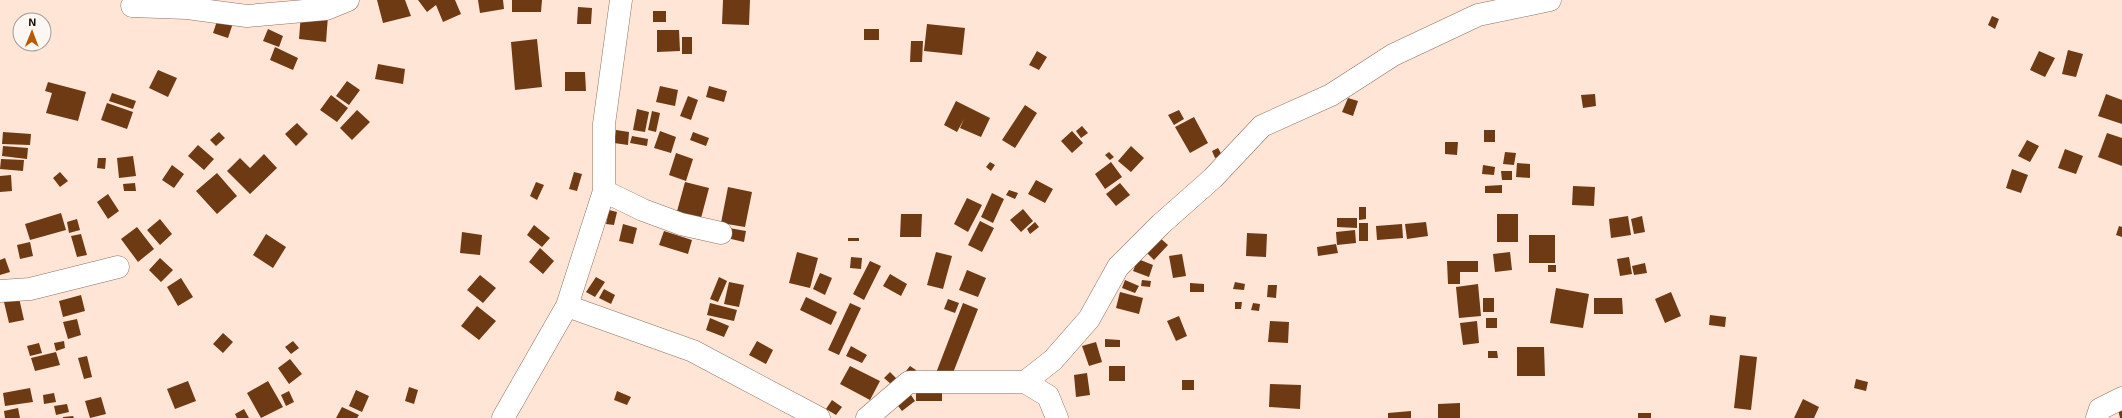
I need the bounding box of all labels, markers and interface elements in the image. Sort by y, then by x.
north arrow [12,12,52,52]
text: N [28,15,36,28]

